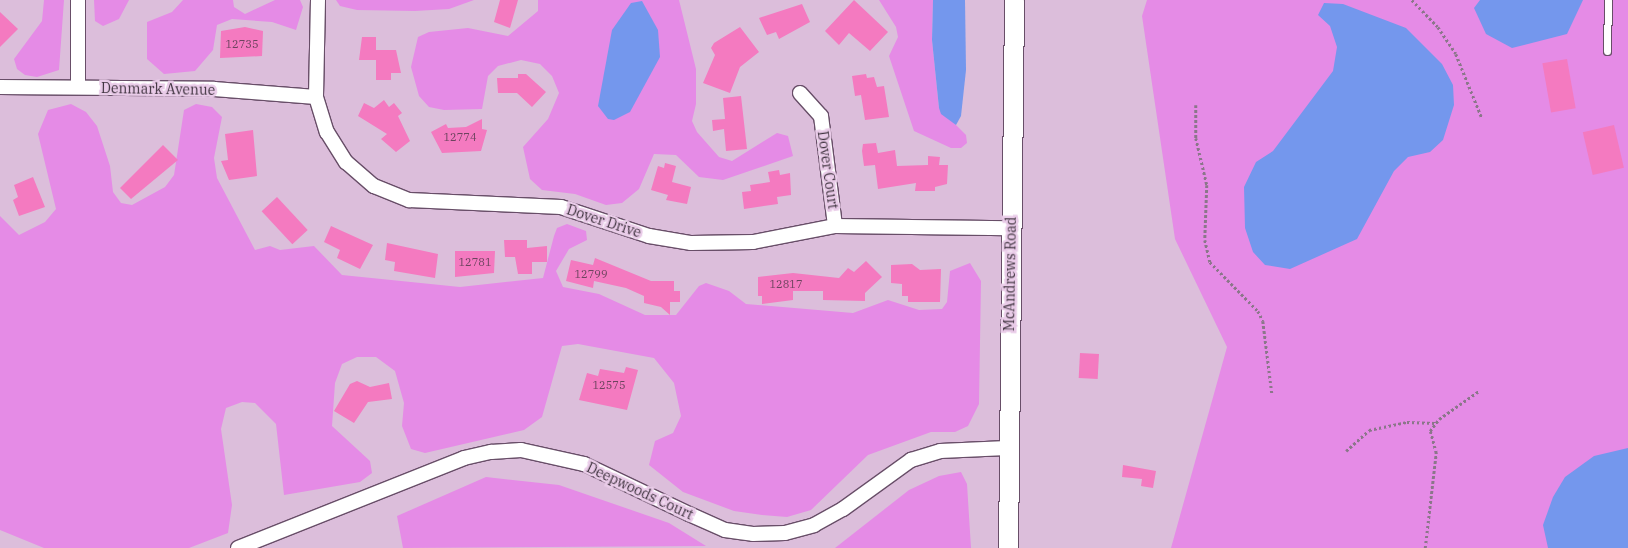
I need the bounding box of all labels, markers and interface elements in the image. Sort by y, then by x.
house number: 12735 [226,37,258,51]
street label: Denmark Avenue [101,80,215,98]
house number: 12774 [444,130,476,144]
street label: Dover Court [814,130,842,210]
street label: Dover Drive [565,201,643,241]
street label: McAndrews Road [1001,217,1019,331]
house number: 12781 [459,255,491,269]
house number: 12799 [575,267,607,281]
house number: 12817 [770,277,802,291]
house number: 12575 [593,378,625,392]
street label: Deepwoods Court [584,459,696,523]

